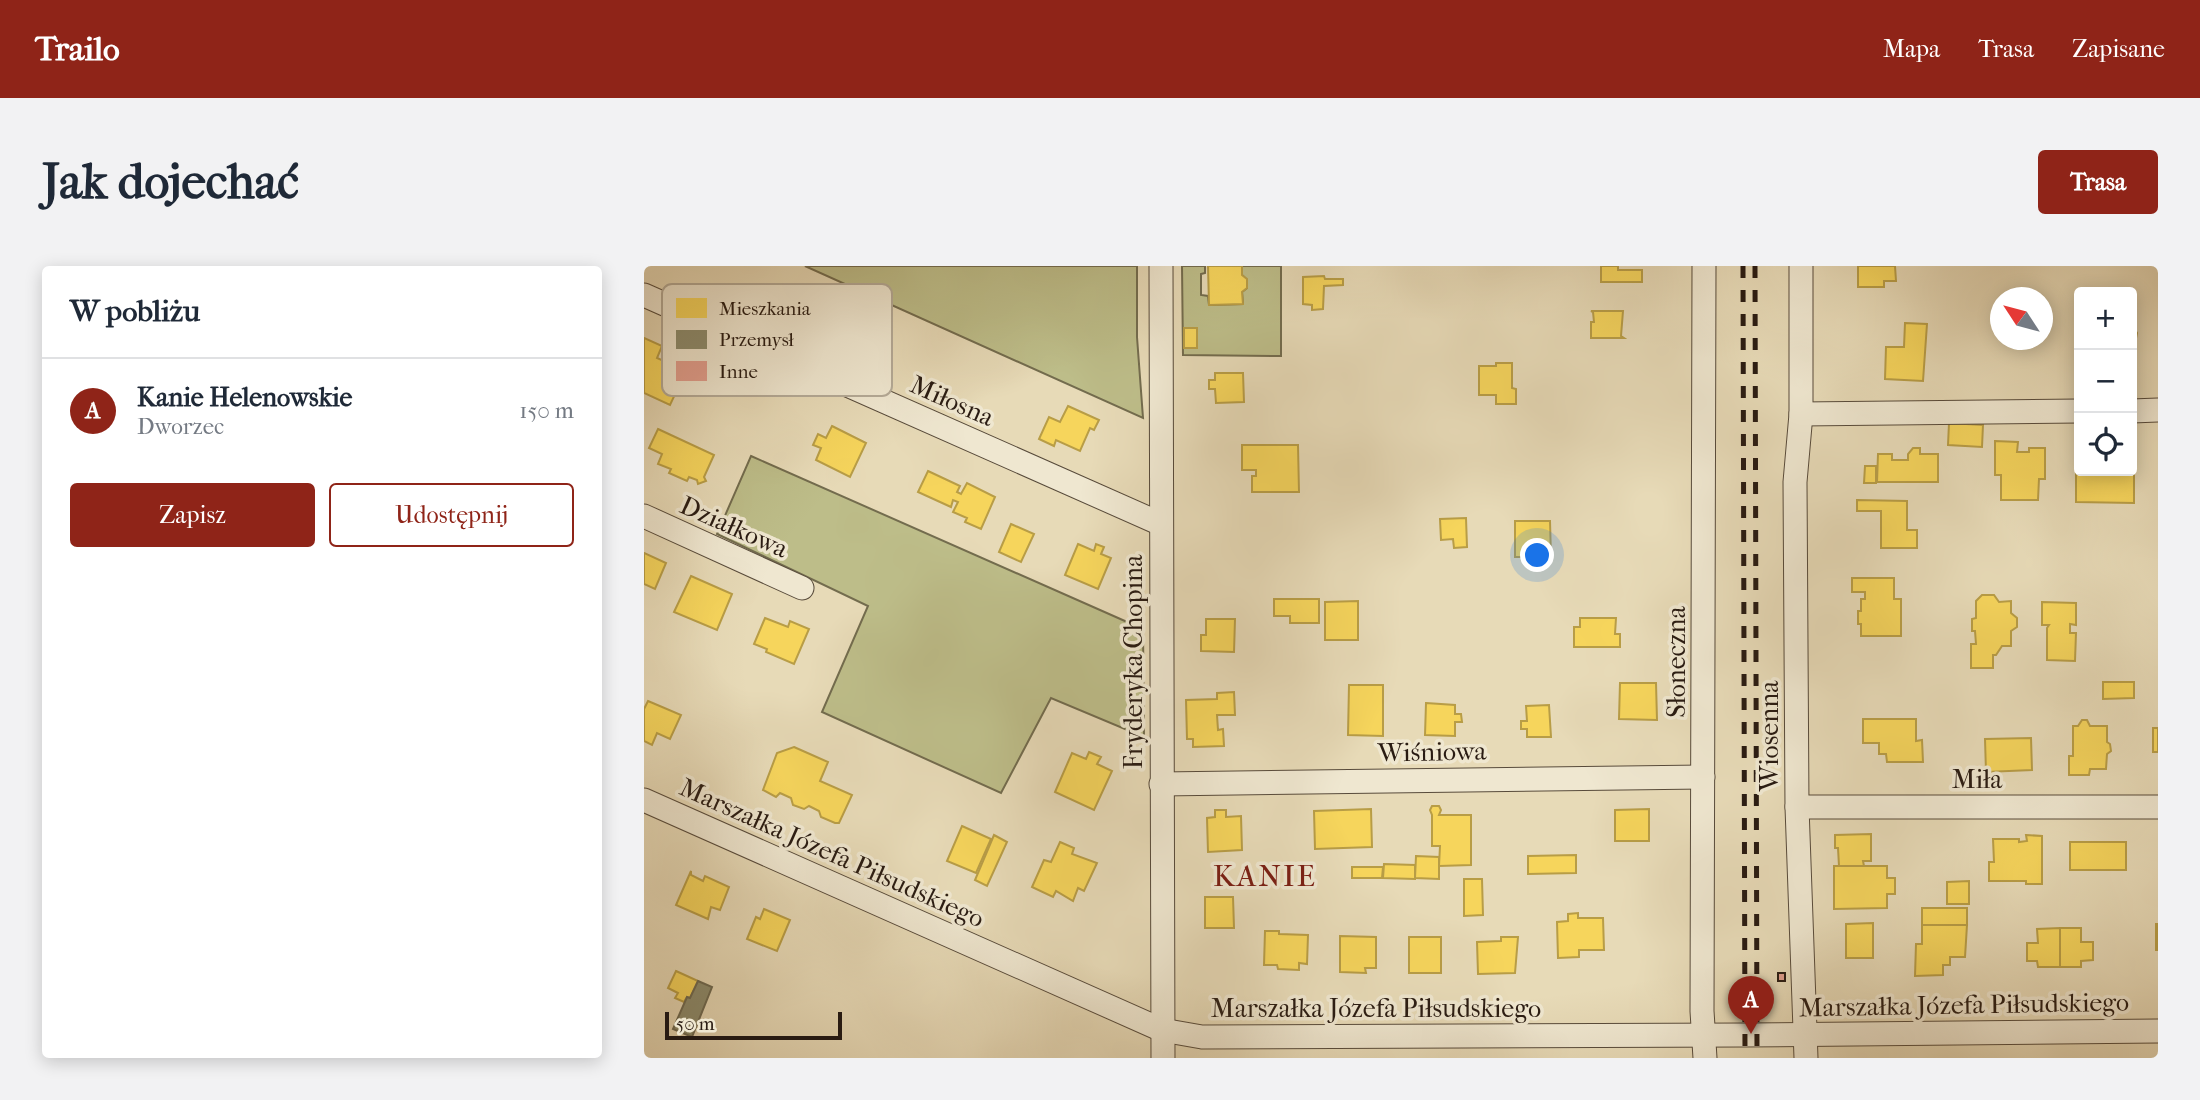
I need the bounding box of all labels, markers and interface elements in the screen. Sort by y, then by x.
text: Trailo [35,30,120,69]
text: Mapa [1883,35,1940,63]
text: Trasa [1978,35,2034,63]
text: Zapisane [2072,35,2165,63]
button: Trasa [2038,150,2158,214]
text: Jak dojechać [42,153,299,211]
legend [662,284,892,396]
north arrow [1990,287,2053,350]
map controls [2074,287,2137,476]
button: + [2074,287,2137,350]
text: W pobliżu [70,294,200,329]
text: Mieszkania [719,298,811,320]
text: Przemysł [719,329,795,351]
button: − [2074,350,2137,413]
text: Inne [719,361,758,383]
street label: Miłosna [905,369,1000,434]
text: Kanie Helenowskie [137,382,352,413]
text: A [86,397,100,424]
text: 150 m [519,397,574,424]
text: Dworzec [137,413,224,440]
button: locate [2074,413,2137,476]
button: Zapisz [70,483,315,547]
button: Udostępnij [329,483,574,547]
street label: Działkowa [675,489,794,565]
your location [1520,538,1554,572]
street label: Fryderyka Chopina [1118,554,1149,769]
street label: Słoneczna [1661,605,1692,718]
street label: Wiosenna [1754,680,1785,792]
street label: Wiśniowa [1376,736,1488,768]
street label: Miła [1952,764,2003,795]
street label: Marszałka Józefa Piłsudskiego [675,772,989,934]
district label: KANIE [1213,859,1317,894]
pin: A [1728,976,1774,1034]
street label: Marszałka Józefa Piłsudskiego [1799,987,2129,1023]
street label: Marszałka Józefa Piłsudskiego [1211,993,1541,1024]
scale bar [665,1009,842,1041]
text: 50 m [676,1013,715,1035]

